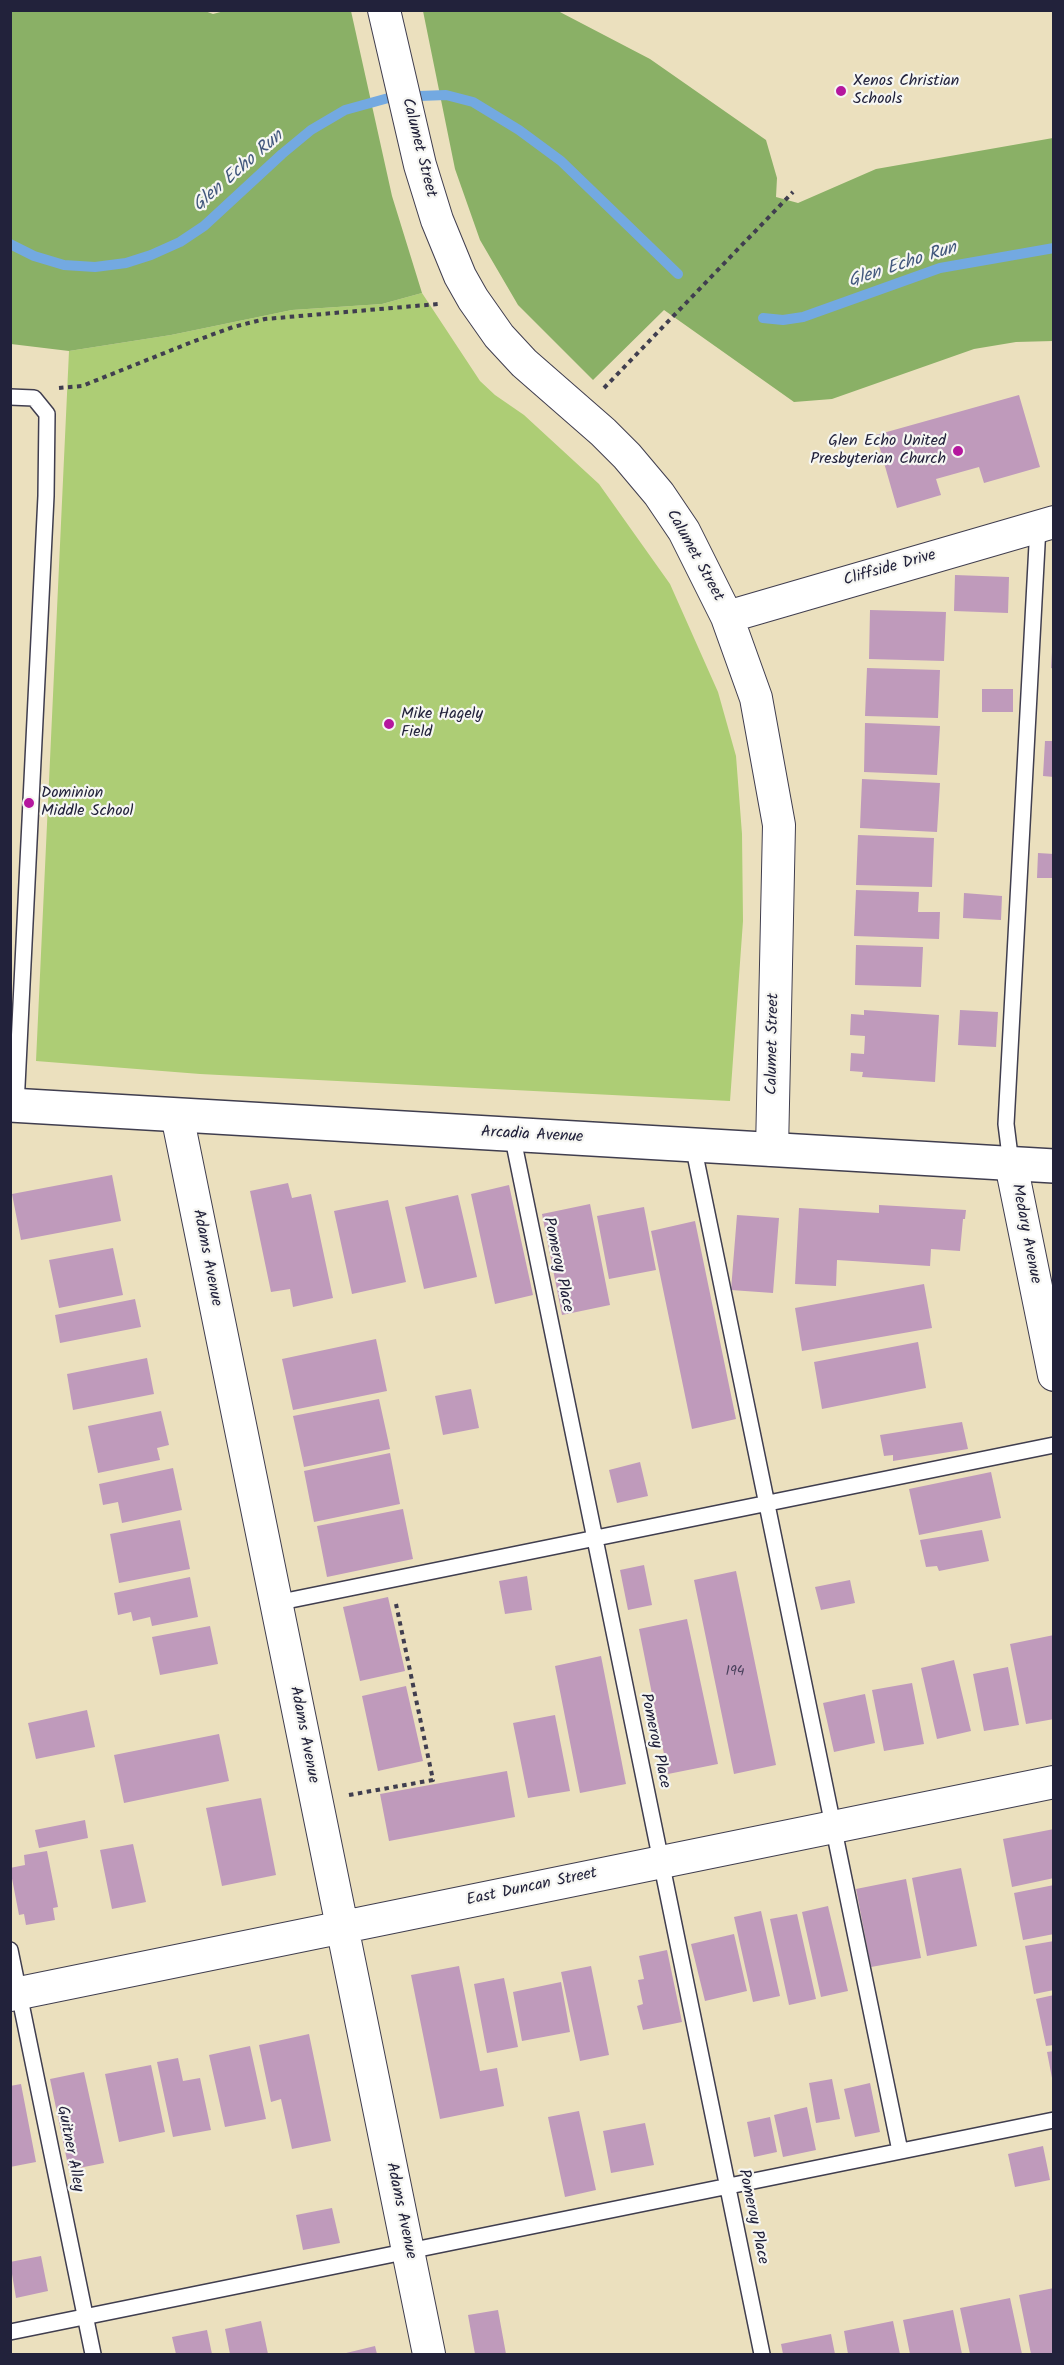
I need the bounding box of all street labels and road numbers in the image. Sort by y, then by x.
street label: Calumet Street [396,96,440,200]
street label: Calumet Street [661,507,727,605]
street label: Cliffside Drive [842,547,938,591]
street label: Calumet Street [764,993,784,1095]
street label: Arcadia Avenue [480,1124,584,1148]
street label: Medary Avenue [1006,1182,1044,1286]
street label: Adams Avenue [187,1208,225,1308]
street label: Pomeroy Place [538,1216,576,1314]
street label: Adams Avenue [284,1685,322,1785]
street label: Pomeroy Place [635,1692,673,1790]
street label: East Duncan Street [465,1865,599,1911]
street label: Guitner Alley [51,2104,87,2194]
street label: Adams Avenue [380,2161,420,2261]
street label: Pomeroy Place [733,2168,771,2266]

